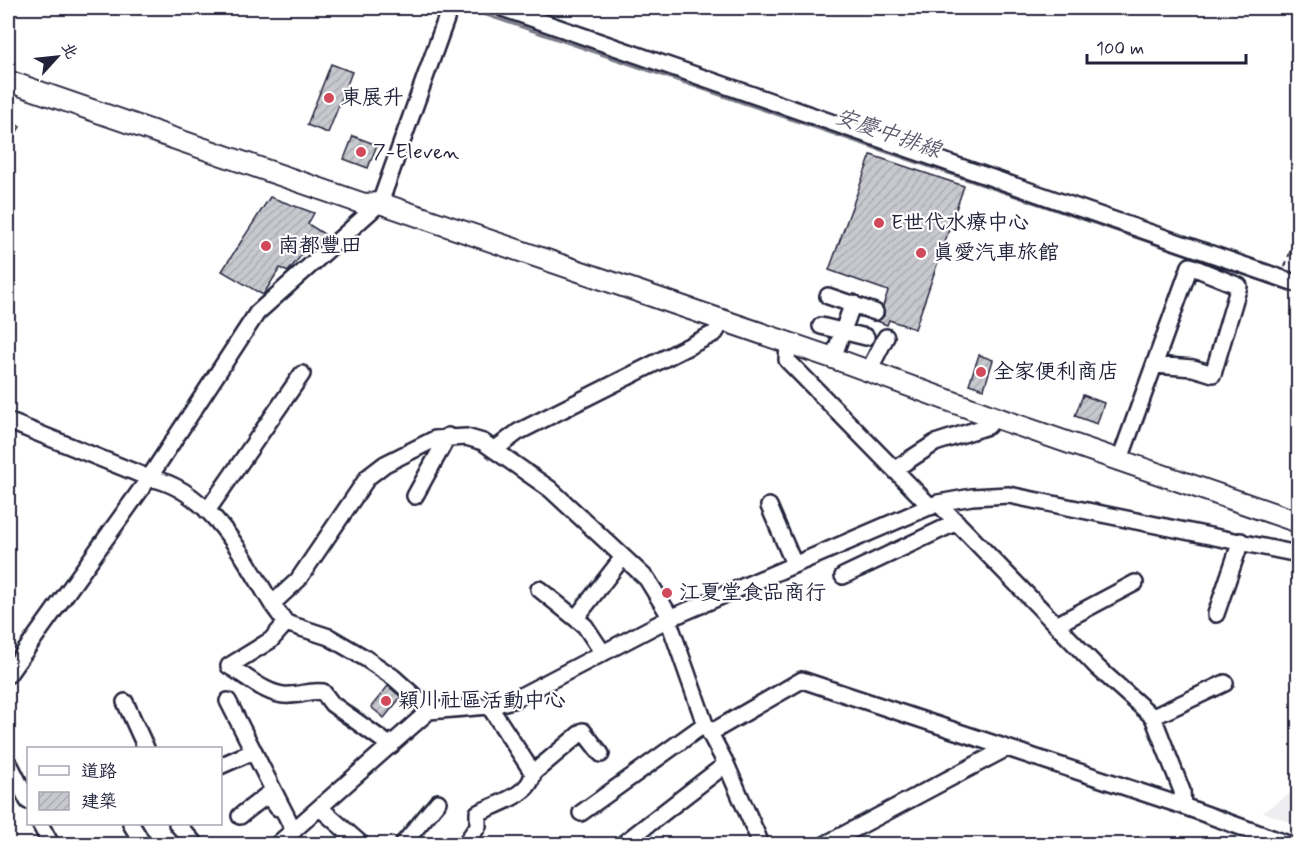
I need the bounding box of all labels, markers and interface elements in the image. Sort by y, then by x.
north arrow [27,27,87,87]
scale bar [1087,27,1246,65]
text: 100 m [1096,37,1144,61]
text: 北 [56,39,82,63]
place label: 東展升 [341,84,404,112]
marker: 東展升 [322,91,336,105]
water label: 安慶中排線 [831,103,945,165]
place label: 7-Eleven [373,138,460,166]
marker: 7-Eleven [354,145,368,159]
place label: E世代水療中心 [891,209,1029,237]
marker: E世代水療中心 [872,216,886,230]
place label: 南都豐田 [278,232,362,260]
marker: 南都豐田 [259,239,273,253]
place label: 真愛汽車旅館 [933,239,1059,267]
marker: 真愛汽車旅館 [914,246,928,260]
place label: 全家便利商店 [993,358,1119,386]
marker: 全家便利商店 [974,365,988,379]
place label: 江夏堂食品商行 [679,579,826,607]
marker: 江夏堂食品商行 [660,586,674,600]
place label: 穎川社區活動中心 [398,687,566,715]
marker: 穎川社區活動中心 [379,694,393,708]
legend [27,747,222,825]
text: 道路 [81,760,117,784]
text: 建築 [81,790,117,814]

